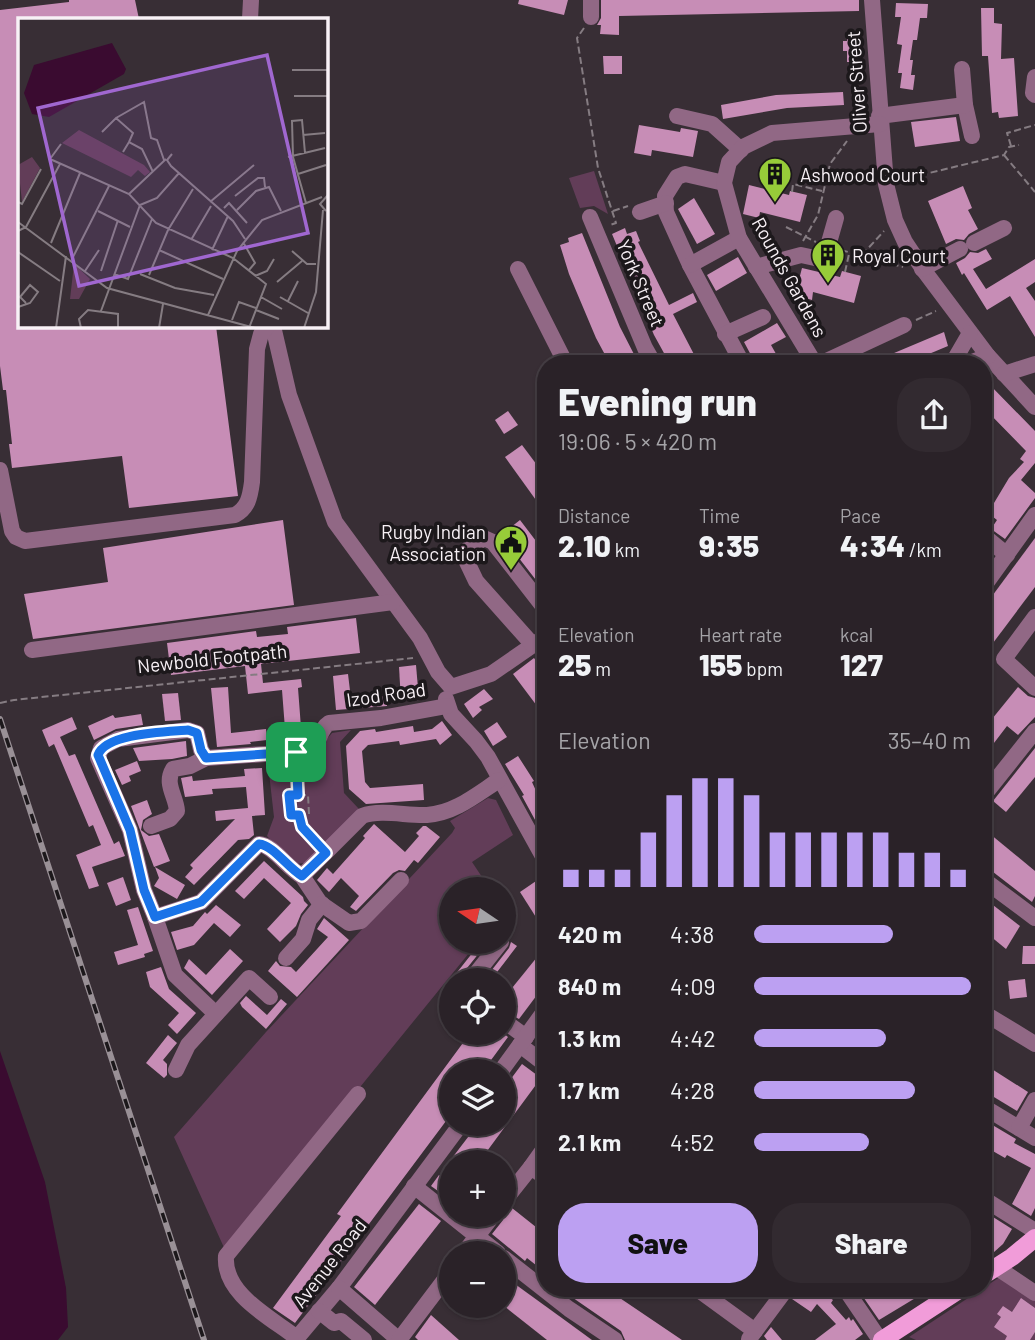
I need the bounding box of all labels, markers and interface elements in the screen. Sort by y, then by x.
inset map [18,18,327,327]
street label: Oliver Street [841,30,871,134]
building icon: Ashwood Court [756,155,794,204]
place label: Ashwood Court [800,163,925,186]
street label: Rounds Gardens [748,213,832,341]
street label: York Street [612,236,670,330]
building icon: Royal Court [809,236,847,285]
place label: Royal Court [852,244,946,267]
text: Evening run [558,378,757,424]
button: share [897,378,971,452]
text: 19:06 · 5 × 420 m [558,427,717,455]
text: Distance [558,504,630,527]
text: Time [699,504,740,527]
text: Pace [840,504,881,527]
place label: Rugby Indian Association [381,520,486,565]
public building icon: Rugby Indian Association [492,523,530,572]
text: 2.10 [558,527,611,563]
text: 9:35 [699,527,759,563]
text: 4:34 [840,527,905,563]
text: km [611,538,640,561]
text: /km [905,538,942,561]
text: Elevation [558,623,635,646]
text: Heart rate [699,623,782,646]
text: kcal [840,623,873,646]
street label: Newbold Footpath [136,639,288,677]
text: 25 [558,646,591,682]
text: 155 [699,646,742,682]
text: 127 [840,646,883,682]
text: m [591,657,611,680]
text: bpm [742,657,783,680]
street label: Izod Road [345,677,427,711]
pin [266,722,326,782]
text: Elevation [558,726,651,754]
text: 35–40 m [888,726,971,754]
icon: arrive [277,733,315,771]
north arrow [439,877,516,954]
map controls [439,877,516,1318]
text: 420 m [558,920,622,948]
text: 4:38 [670,920,714,948]
button: locate [439,968,516,1045]
text: 840 m [558,972,621,1000]
text: 4:09 [670,972,715,1000]
text: 1.3 km [558,1024,621,1052]
text: 4:42 [670,1024,715,1052]
button: layers [439,1059,516,1136]
text: 1.7 km [558,1076,620,1104]
text: 4:28 [670,1076,715,1104]
text: 2.1 km [558,1128,621,1156]
text: 4:52 [670,1128,715,1156]
button: + [439,1150,516,1227]
button: Save [558,1203,758,1283]
button: Share [772,1203,971,1283]
street label: Avenue Road [287,1214,371,1312]
button: − [439,1241,516,1318]

